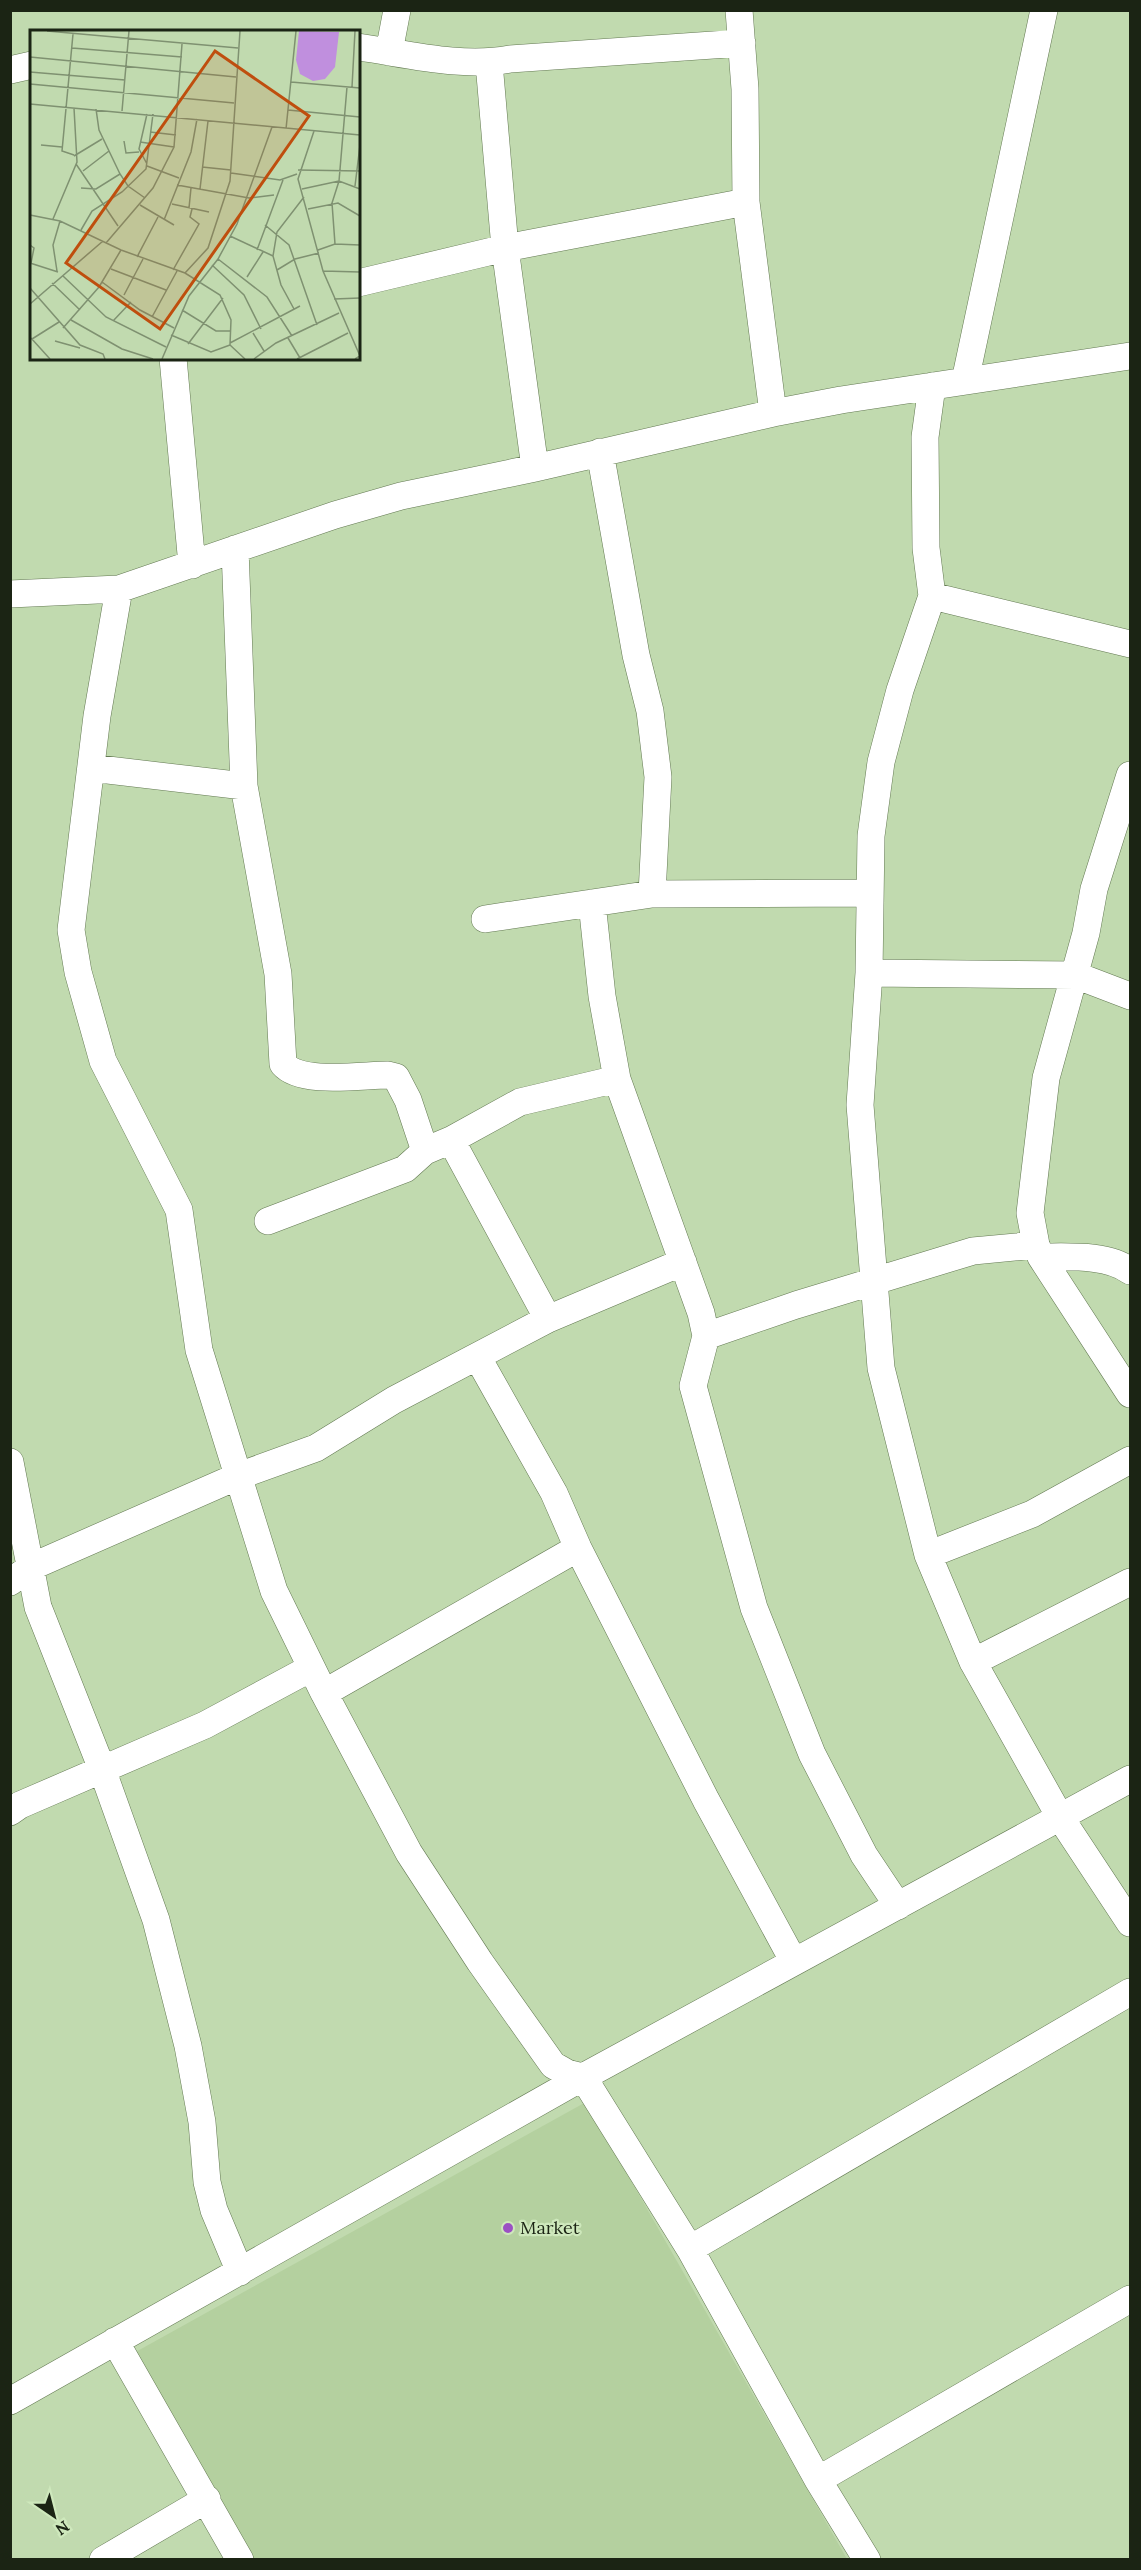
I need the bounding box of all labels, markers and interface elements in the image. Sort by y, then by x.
inset map [30,30,360,360]
place label: Market [520,2216,580,2239]
marker: Market [501,2221,515,2235]
north arrow [24,2486,84,2546]
text: N [52,2517,73,2540]

